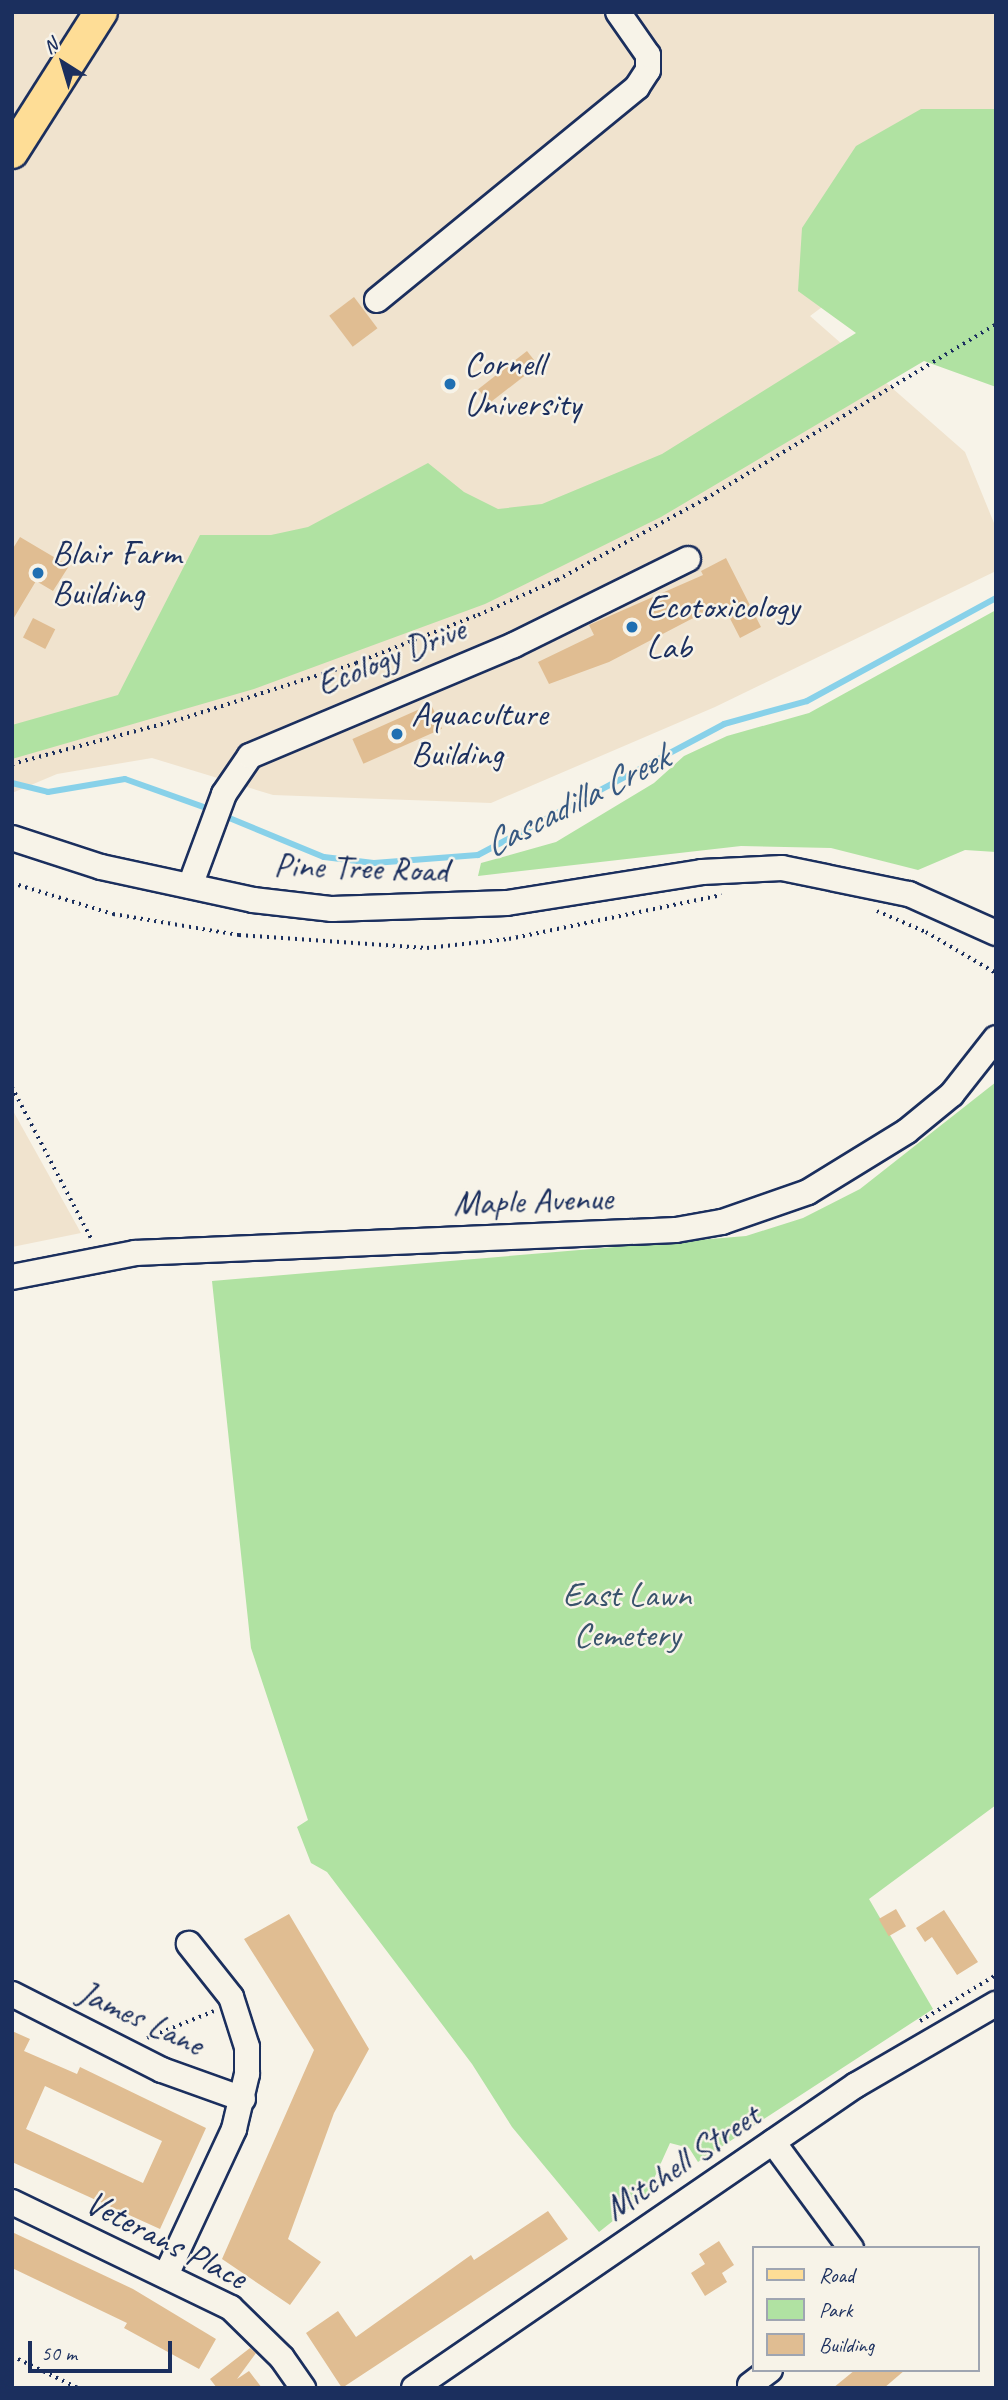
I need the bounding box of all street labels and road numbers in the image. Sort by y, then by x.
street label: Ecology Drive [310,608,472,706]
street label: Pine Tree Road [273,844,449,892]
street label: Maple Avenue [452,1177,614,1225]
street label: James Lane [71,1971,211,2065]
street label: Mitchell Street [596,2094,768,2230]
street label: Veterans Place [79,2182,253,2298]

